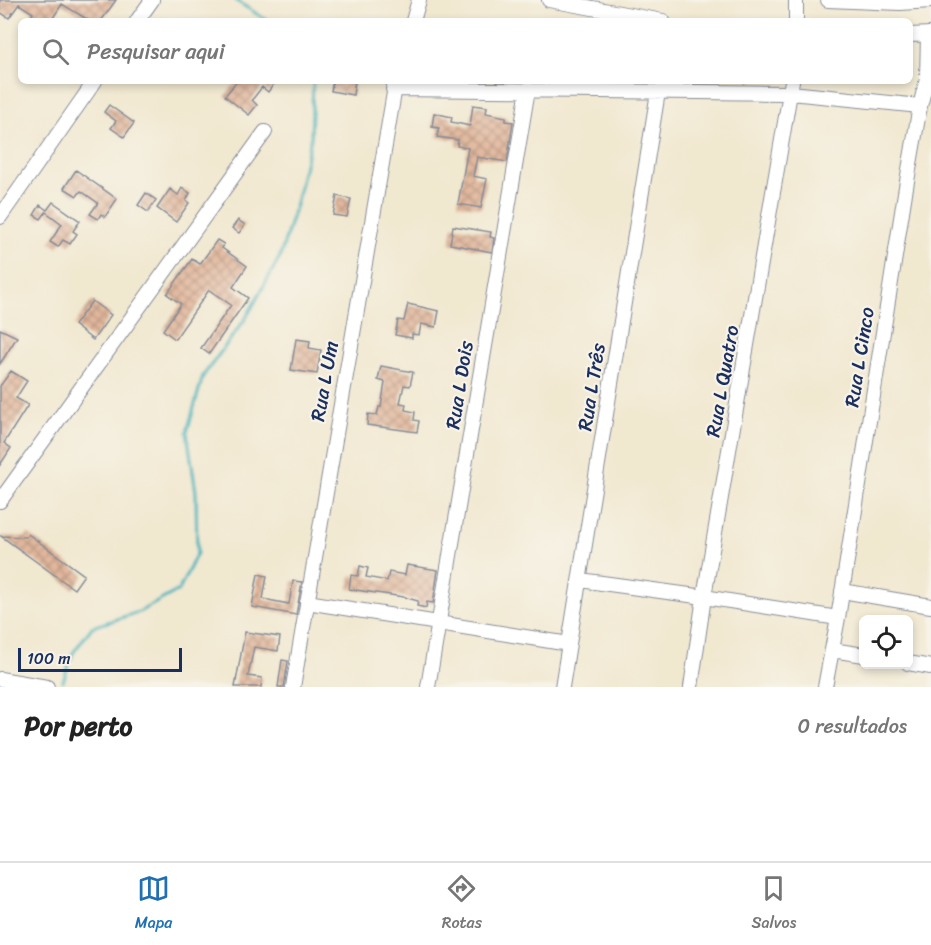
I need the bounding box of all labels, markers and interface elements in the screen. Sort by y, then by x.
search box [18,18,913,84]
text: Pesquisar aqui [87,32,225,71]
icon: search [39,35,72,68]
street label: Rua L Cinco [834,304,885,410]
street label: Rua L Quatro [695,322,750,440]
street label: Rua L Um [300,338,349,424]
street label: Rua L Dois [435,338,484,432]
street label: Rua L Três [567,340,616,433]
map controls [859,615,913,669]
button: locate [859,615,913,669]
text: 100 m [27,644,71,673]
scale bar [18,645,182,672]
text: Por perto [24,703,132,749]
text: 0 resultados [797,709,907,744]
tab: Mapa [135,872,172,937]
tab: Rotas [442,872,482,937]
tab: Salvos [751,872,796,937]

